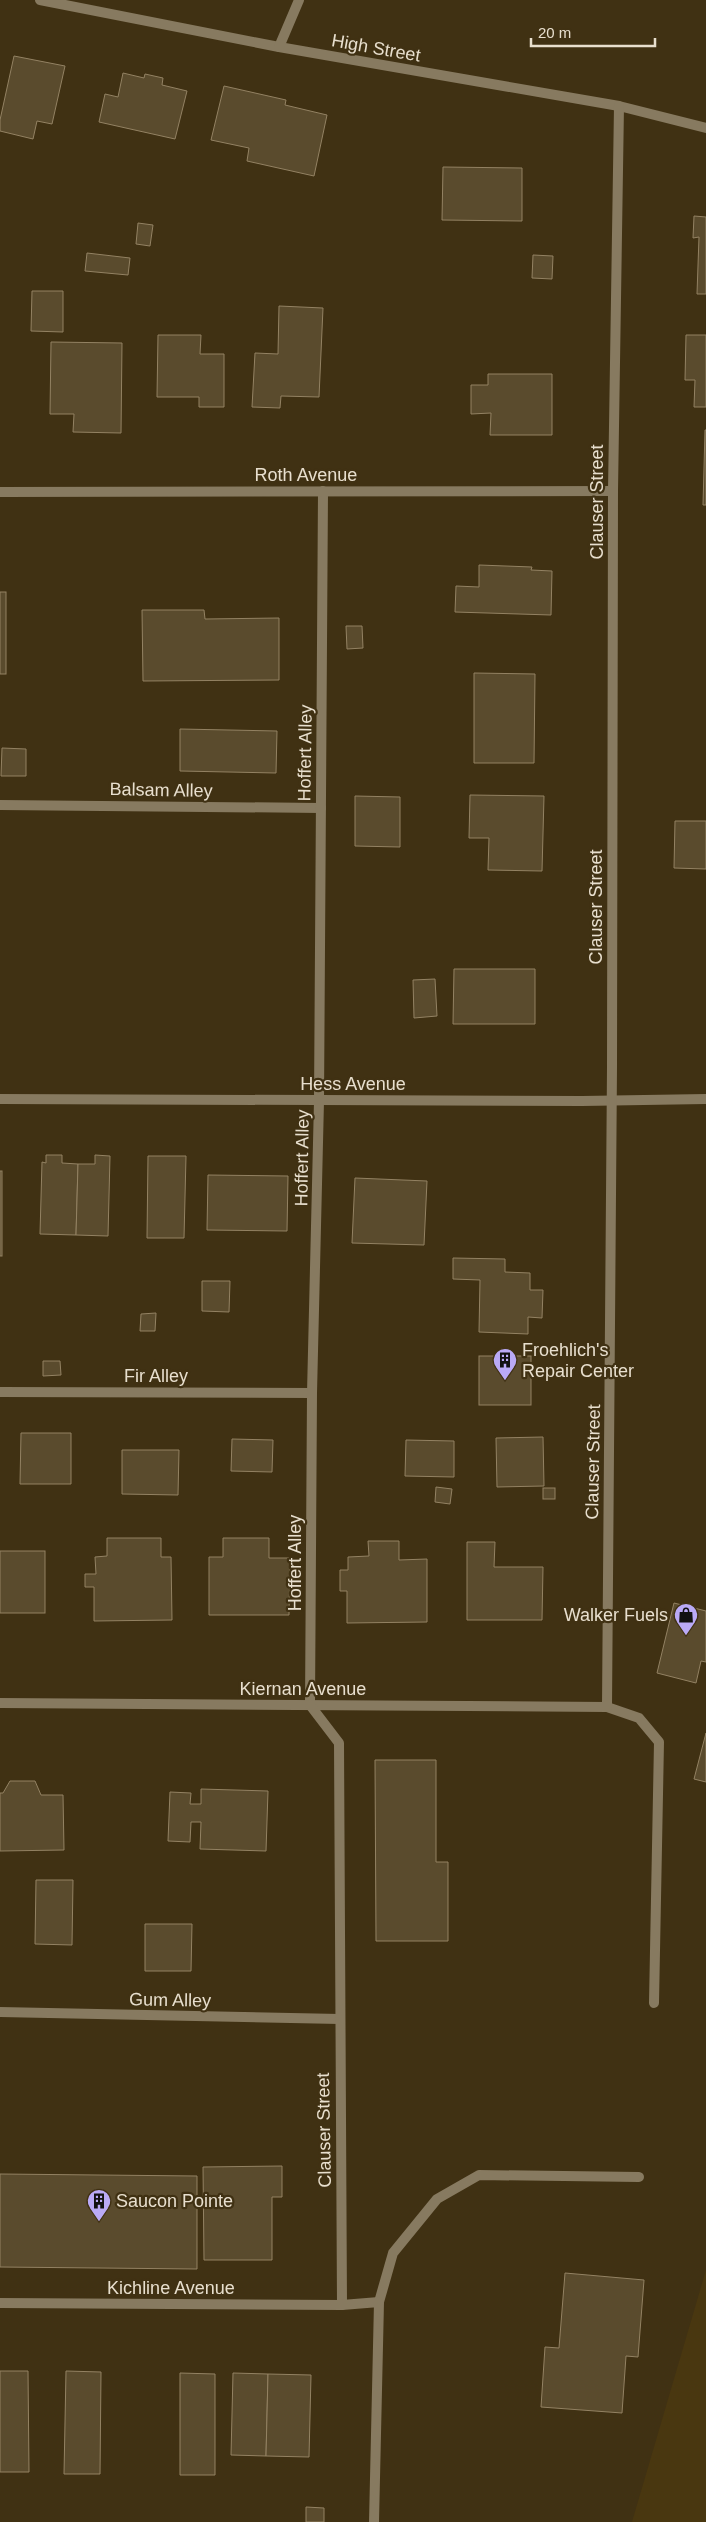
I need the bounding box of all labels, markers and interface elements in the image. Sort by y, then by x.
scale bar [531,15,655,47]
text: 20 m [538,24,571,41]
street label: High Street [330,30,422,66]
street label: Clauser Street [587,444,607,560]
street label: Roth Avenue [255,465,357,485]
street label: Hoffert Alley [294,704,316,802]
street label: Balsam Alley [109,779,213,801]
street label: Clauser Street [586,849,606,965]
street label: Hess Avenue [300,1074,406,1094]
street label: Hoffert Alley [291,1109,313,1207]
place label: Froehlich's Repair Center [522,1340,634,1381]
building icon: Froehlich's Repair Center [492,1347,518,1381]
street label: Fir Alley [124,1366,188,1386]
street label: Clauser Street [582,1404,604,1520]
street label: Hoffert Alley [285,1515,305,1611]
shop icon: Walker Fuels [673,1602,699,1636]
place label: Walker Fuels [564,1605,668,1625]
street label: Kiernan Avenue [240,1679,366,1699]
street label: Gum Alley [129,1989,211,2011]
street label: Clauser Street [313,2072,335,2188]
building icon: Saucon Pointe [86,2188,112,2222]
place label: Saucon Pointe [116,2191,233,2211]
street label: Kichline Avenue [107,2278,235,2298]

